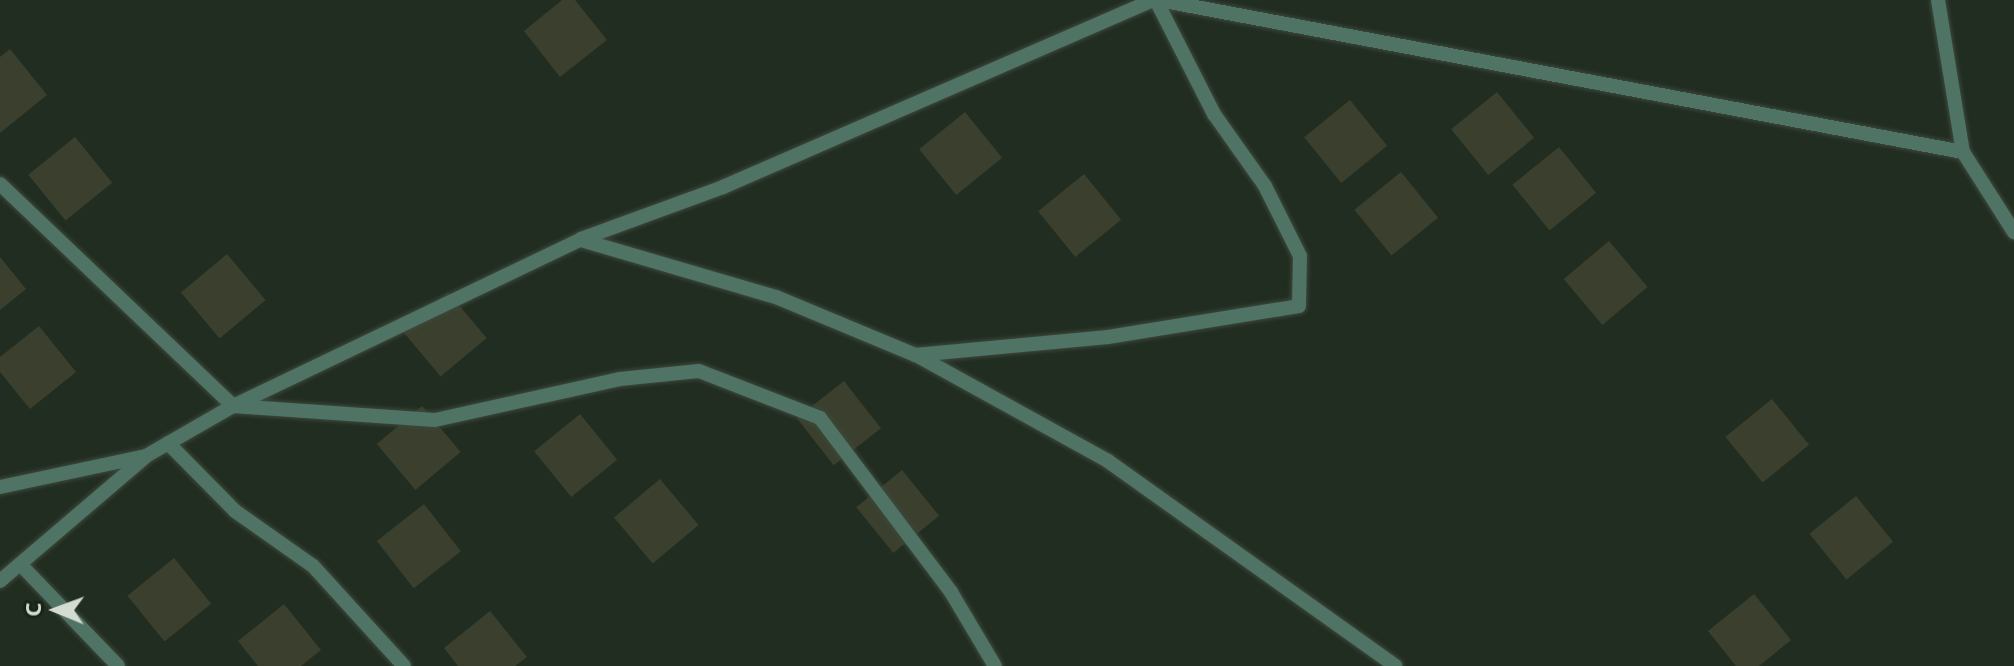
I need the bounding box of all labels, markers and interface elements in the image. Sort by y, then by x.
north arrow [16,570,96,650]
text: С [17,602,47,617]

